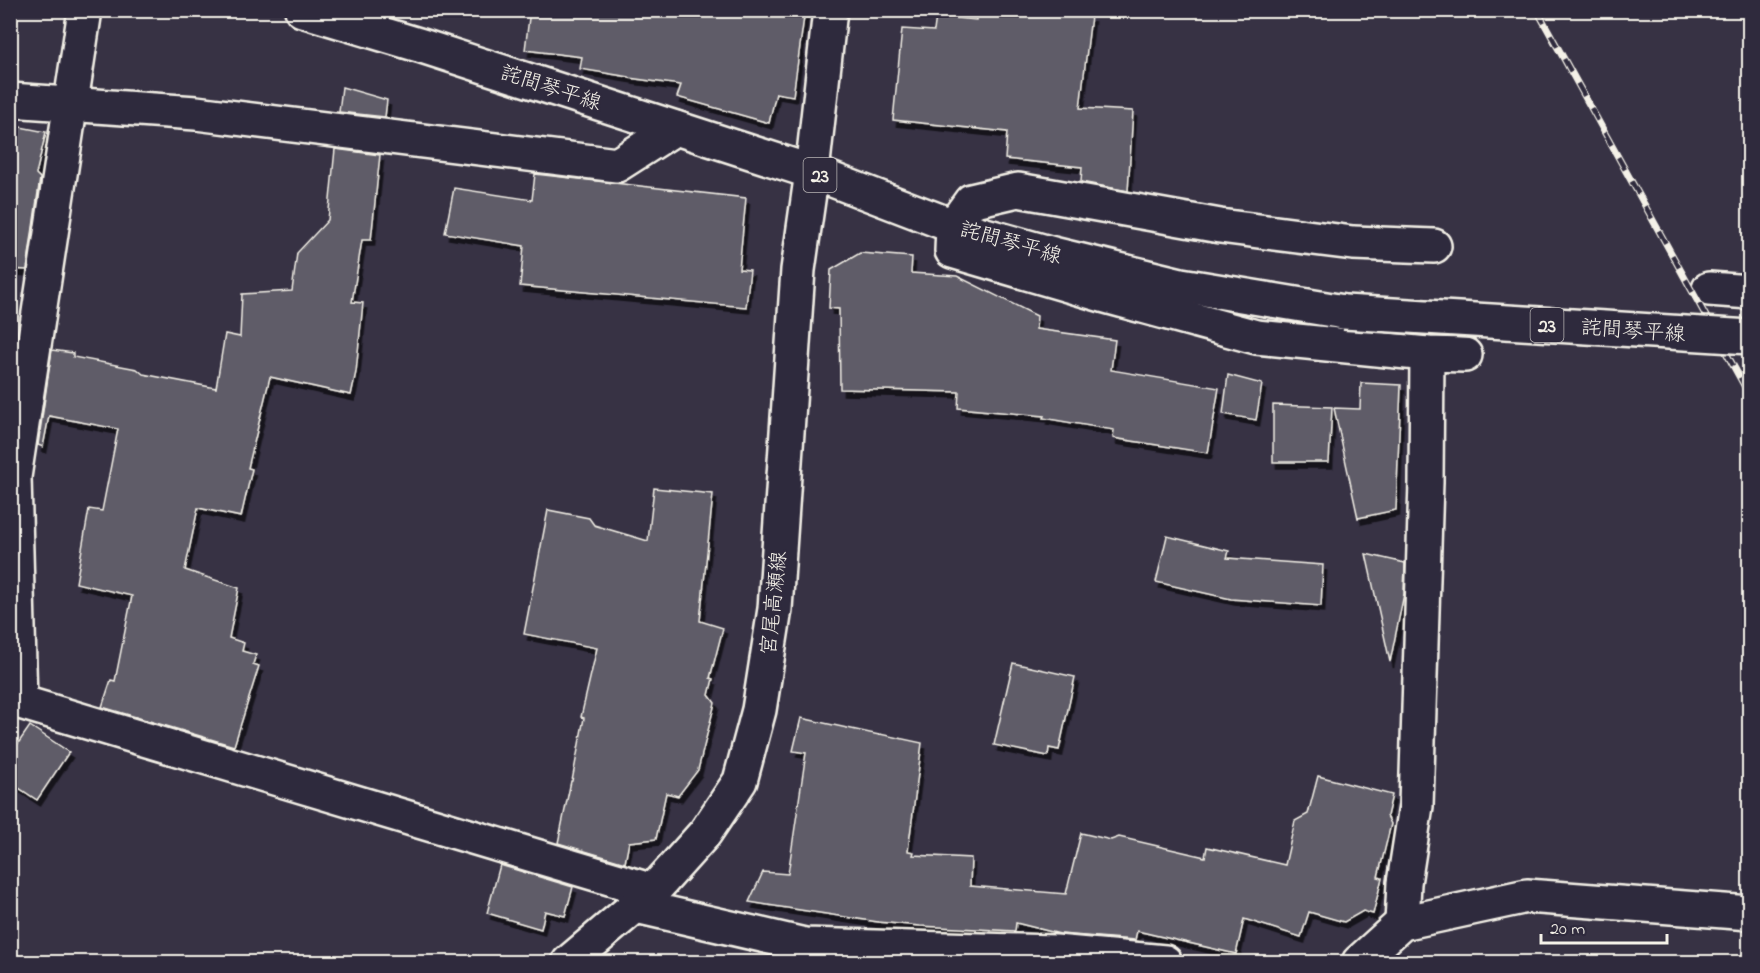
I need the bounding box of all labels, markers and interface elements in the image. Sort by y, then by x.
street label: 詫間琴平線 [496,58,605,119]
road number: 23 [804,158,836,192]
street label: 詫間琴平線 [956,215,1065,273]
road number: 23 [1530,308,1564,342]
street label: 詫間琴平線 [1579,313,1686,351]
street label: 宮尾高瀬線 [755,549,795,657]
scale bar [1541,907,1667,945]
text: 20 m [1550,917,1585,943]

